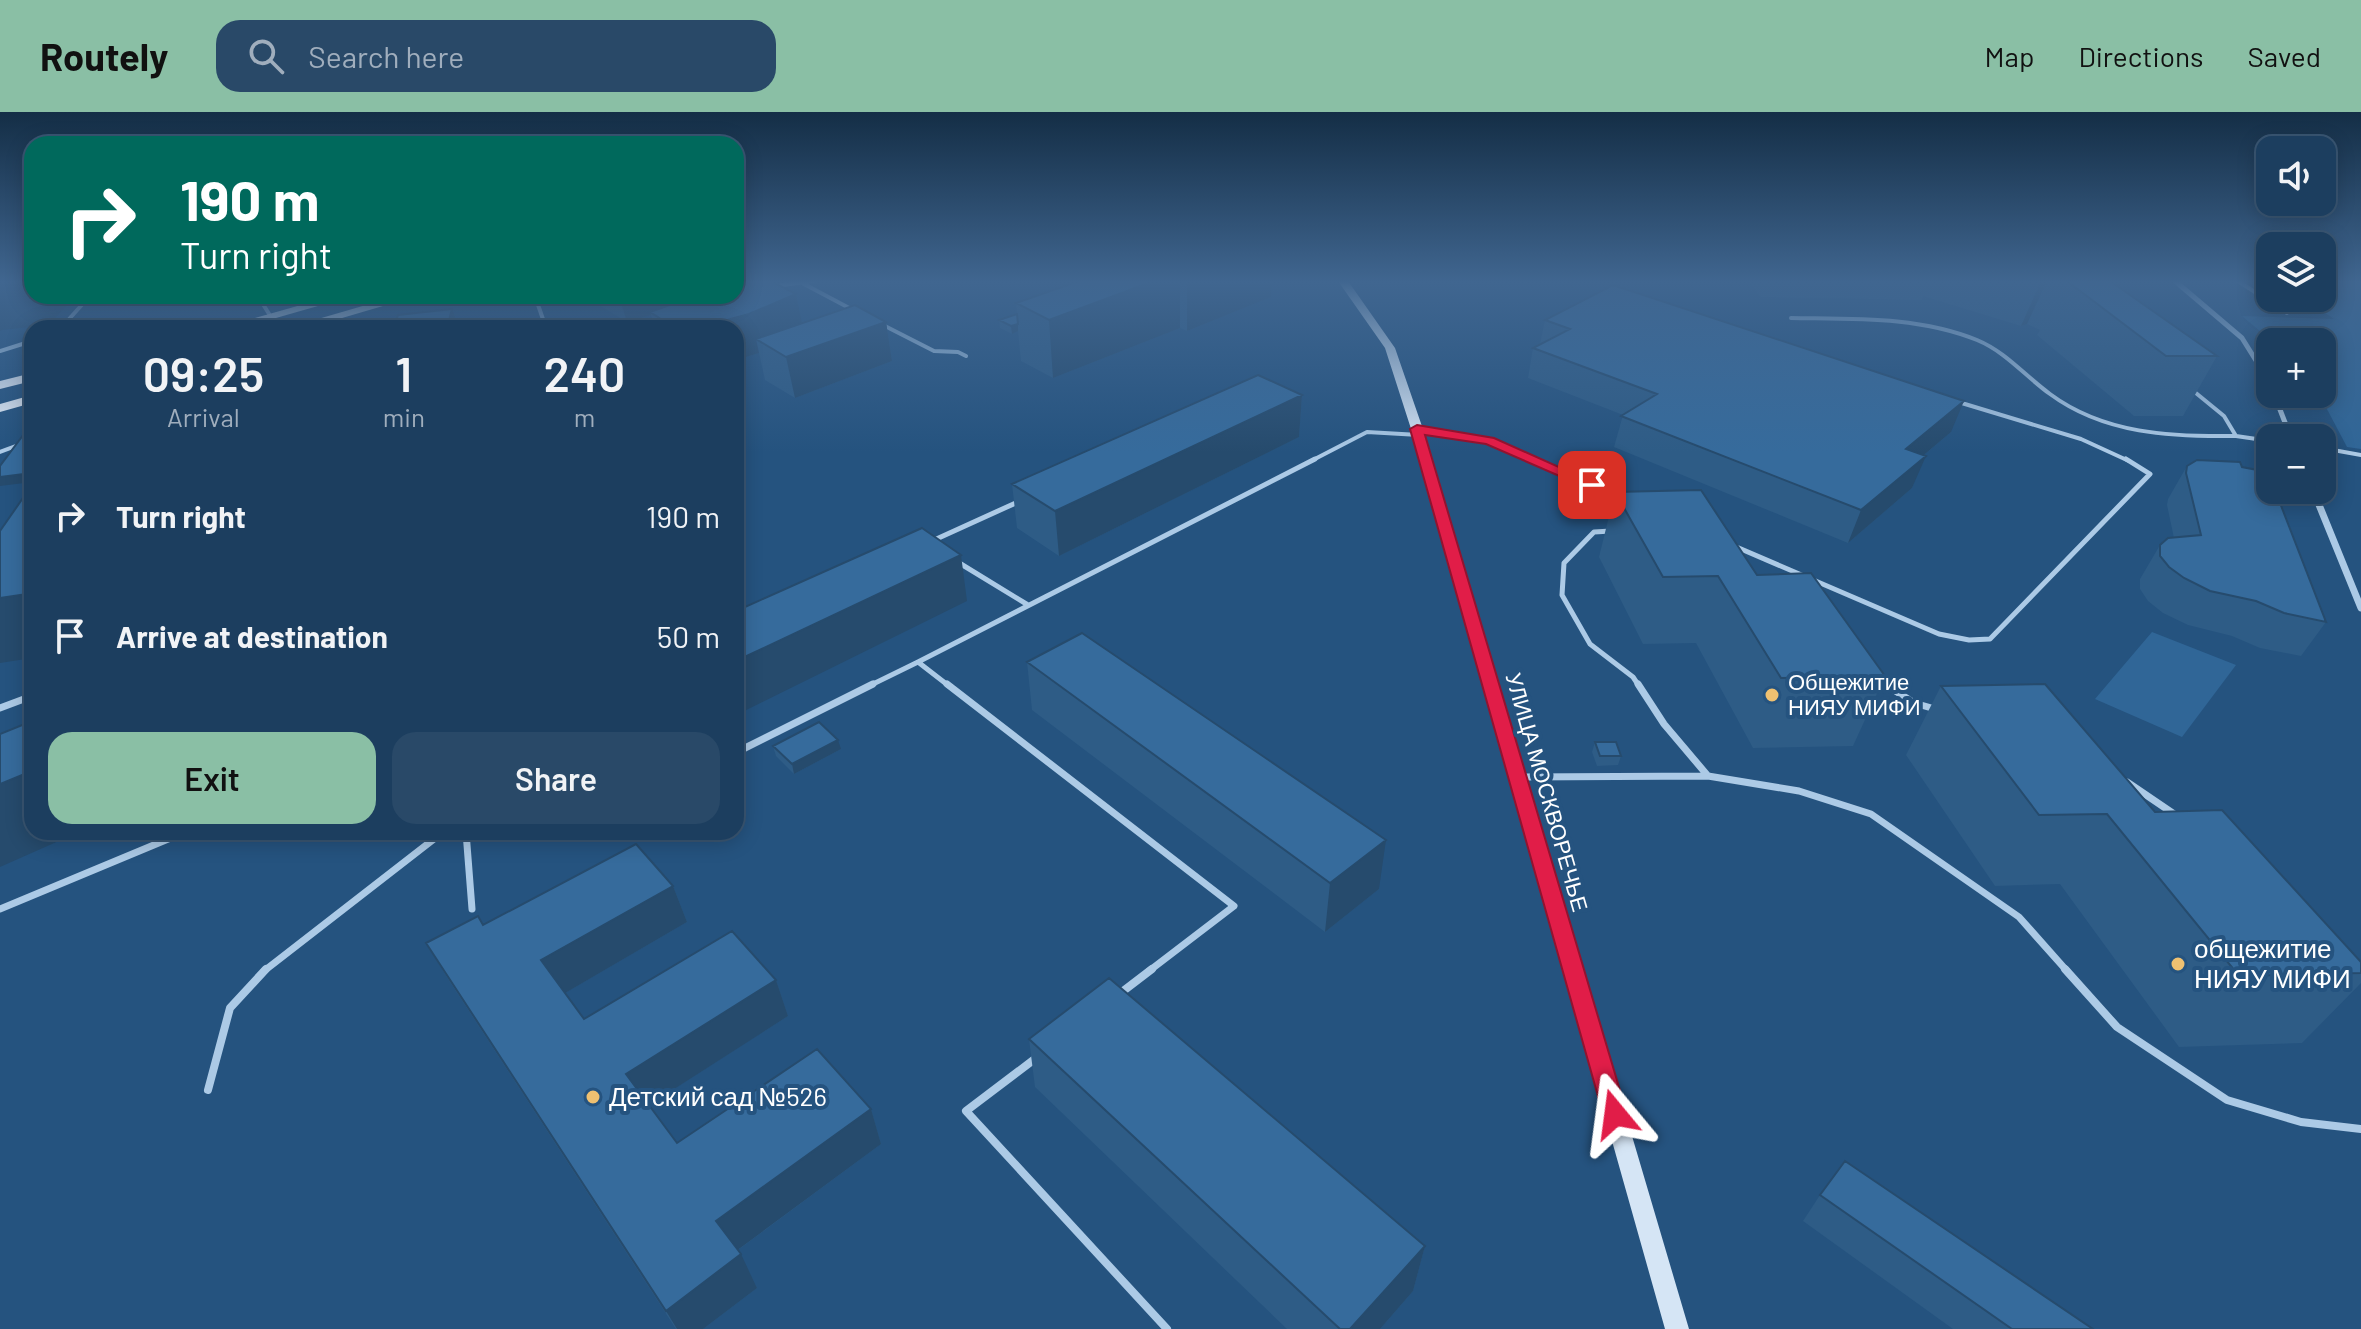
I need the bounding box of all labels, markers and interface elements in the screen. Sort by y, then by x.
search box [216,20,776,92]
text: Routely [40,33,168,79]
icon: search [244,34,288,78]
text: Search here [308,38,464,74]
text: Map [1985,39,2034,73]
text: Directions [2078,39,2204,73]
text: Saved [2248,39,2321,73]
map controls [2256,136,2336,504]
button: sound [2256,136,2336,216]
text: 190 m [180,165,319,232]
icon: right [48,168,152,272]
button: layers [2256,232,2336,312]
text: Turn right [180,233,332,276]
button: + [2256,328,2336,408]
text: 09:25 [143,344,264,402]
text: 1 [395,344,412,402]
text: 240 [544,344,625,402]
text: Arrival [167,401,240,432]
text: min [383,401,425,432]
text: m [574,401,595,432]
button: − [2256,424,2336,504]
pin [1558,451,1626,519]
icon: arrive [1570,463,1614,507]
icon: right [48,494,92,538]
text: Turn right [116,498,246,534]
text: 190 m [646,498,720,534]
icon: arrive [48,614,92,658]
text: Arrive at destination [116,618,388,654]
text: 50 m [657,618,720,654]
place label: Общежитие НИЯУ МИФИ [1788,668,1921,719]
street label: УЛИЦА МОСКВОРЕЧЬЕ [1500,669,1595,914]
marker: Общежитие НИЯУ МИФИ [1763,686,1781,704]
button: Exit [48,732,376,824]
button: Share [392,732,720,824]
place label: общежитие НИЯУ МИФИ [2194,932,2351,993]
marker: общежитие НИЯУ МИФИ [2169,955,2187,973]
position arrow [1573,1072,1657,1156]
place label: Детский сад №526 [609,1080,827,1111]
marker: Детский сад №526 [584,1088,602,1106]

